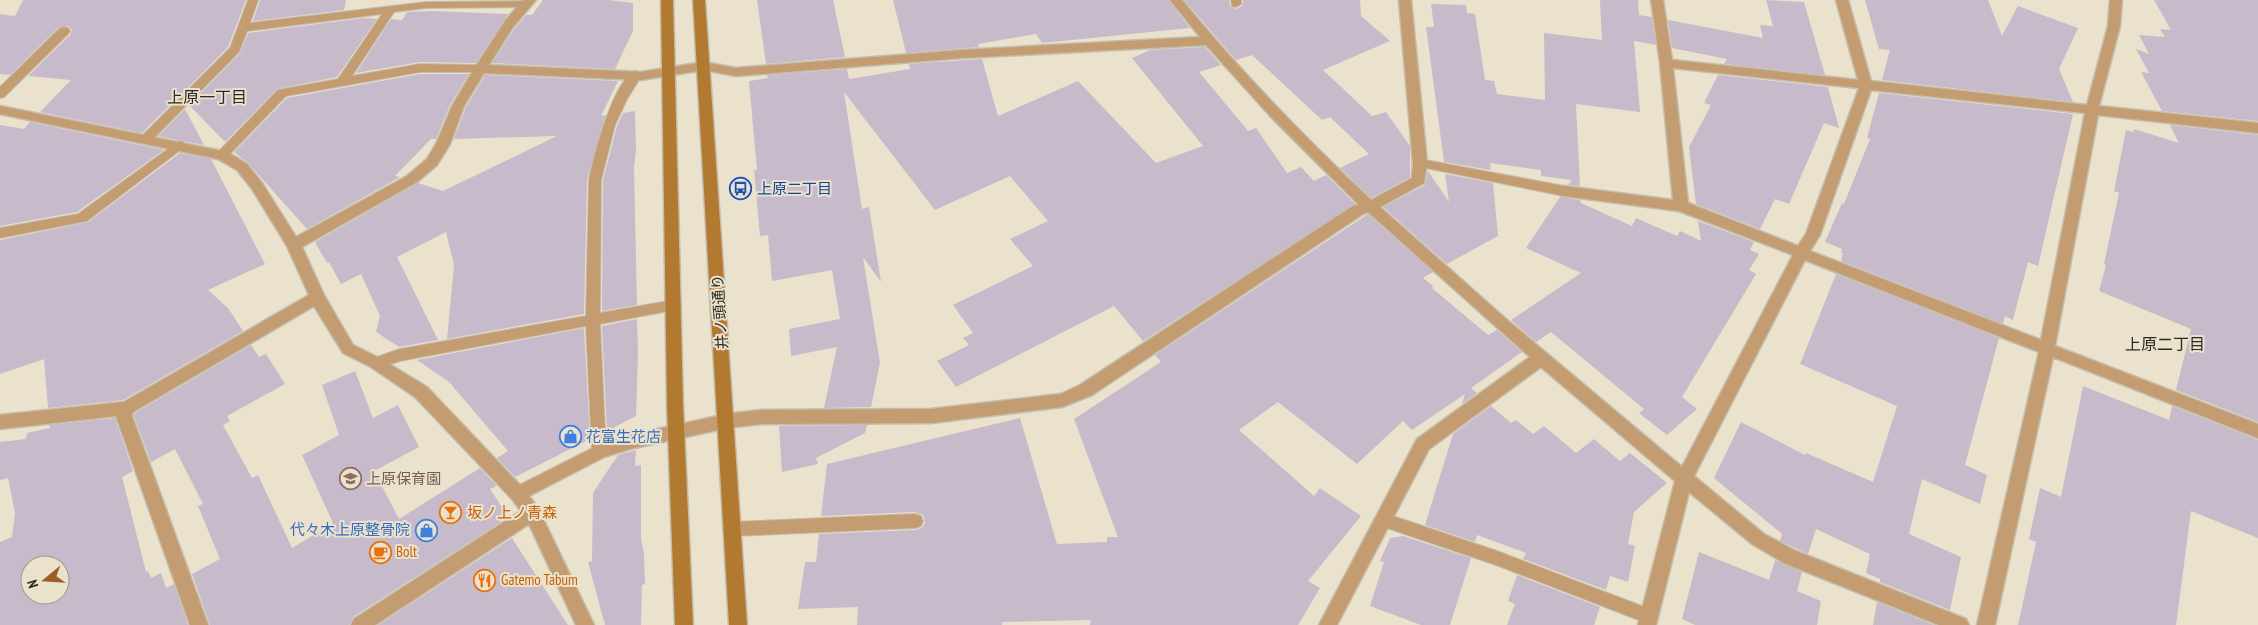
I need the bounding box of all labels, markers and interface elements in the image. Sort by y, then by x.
district label: 上原一丁目 [167,87,247,107]
bus stop icon: 上原二丁目 [729,177,753,201]
place label: 上原二丁目 [757,179,832,198]
street label: 井ノ頭通り [707,274,732,350]
district label: 上原二丁目 [2125,334,2205,354]
shop icon: 花富生花店 [558,425,582,449]
place label: 花富生花店 [586,427,661,446]
school or university icon: 上原保育園 [338,467,362,491]
place label: 上原保育園 [366,469,441,488]
bar icon: 坂ノ上ノ青森 [439,501,463,525]
place label: 坂ノ上ノ青森 [467,503,557,522]
shop icon: 代々木上原整骨院 [414,518,438,542]
place label: 代々木上原整骨院 [290,520,410,539]
cafe icon: Bolt [368,540,392,564]
place label: Bolt [396,542,417,561]
north arrow [20,555,70,605]
restaurant icon: Gatemo Tabum [473,568,497,592]
place label: Gatemo Tabum [501,570,578,589]
text: N [23,578,42,590]

